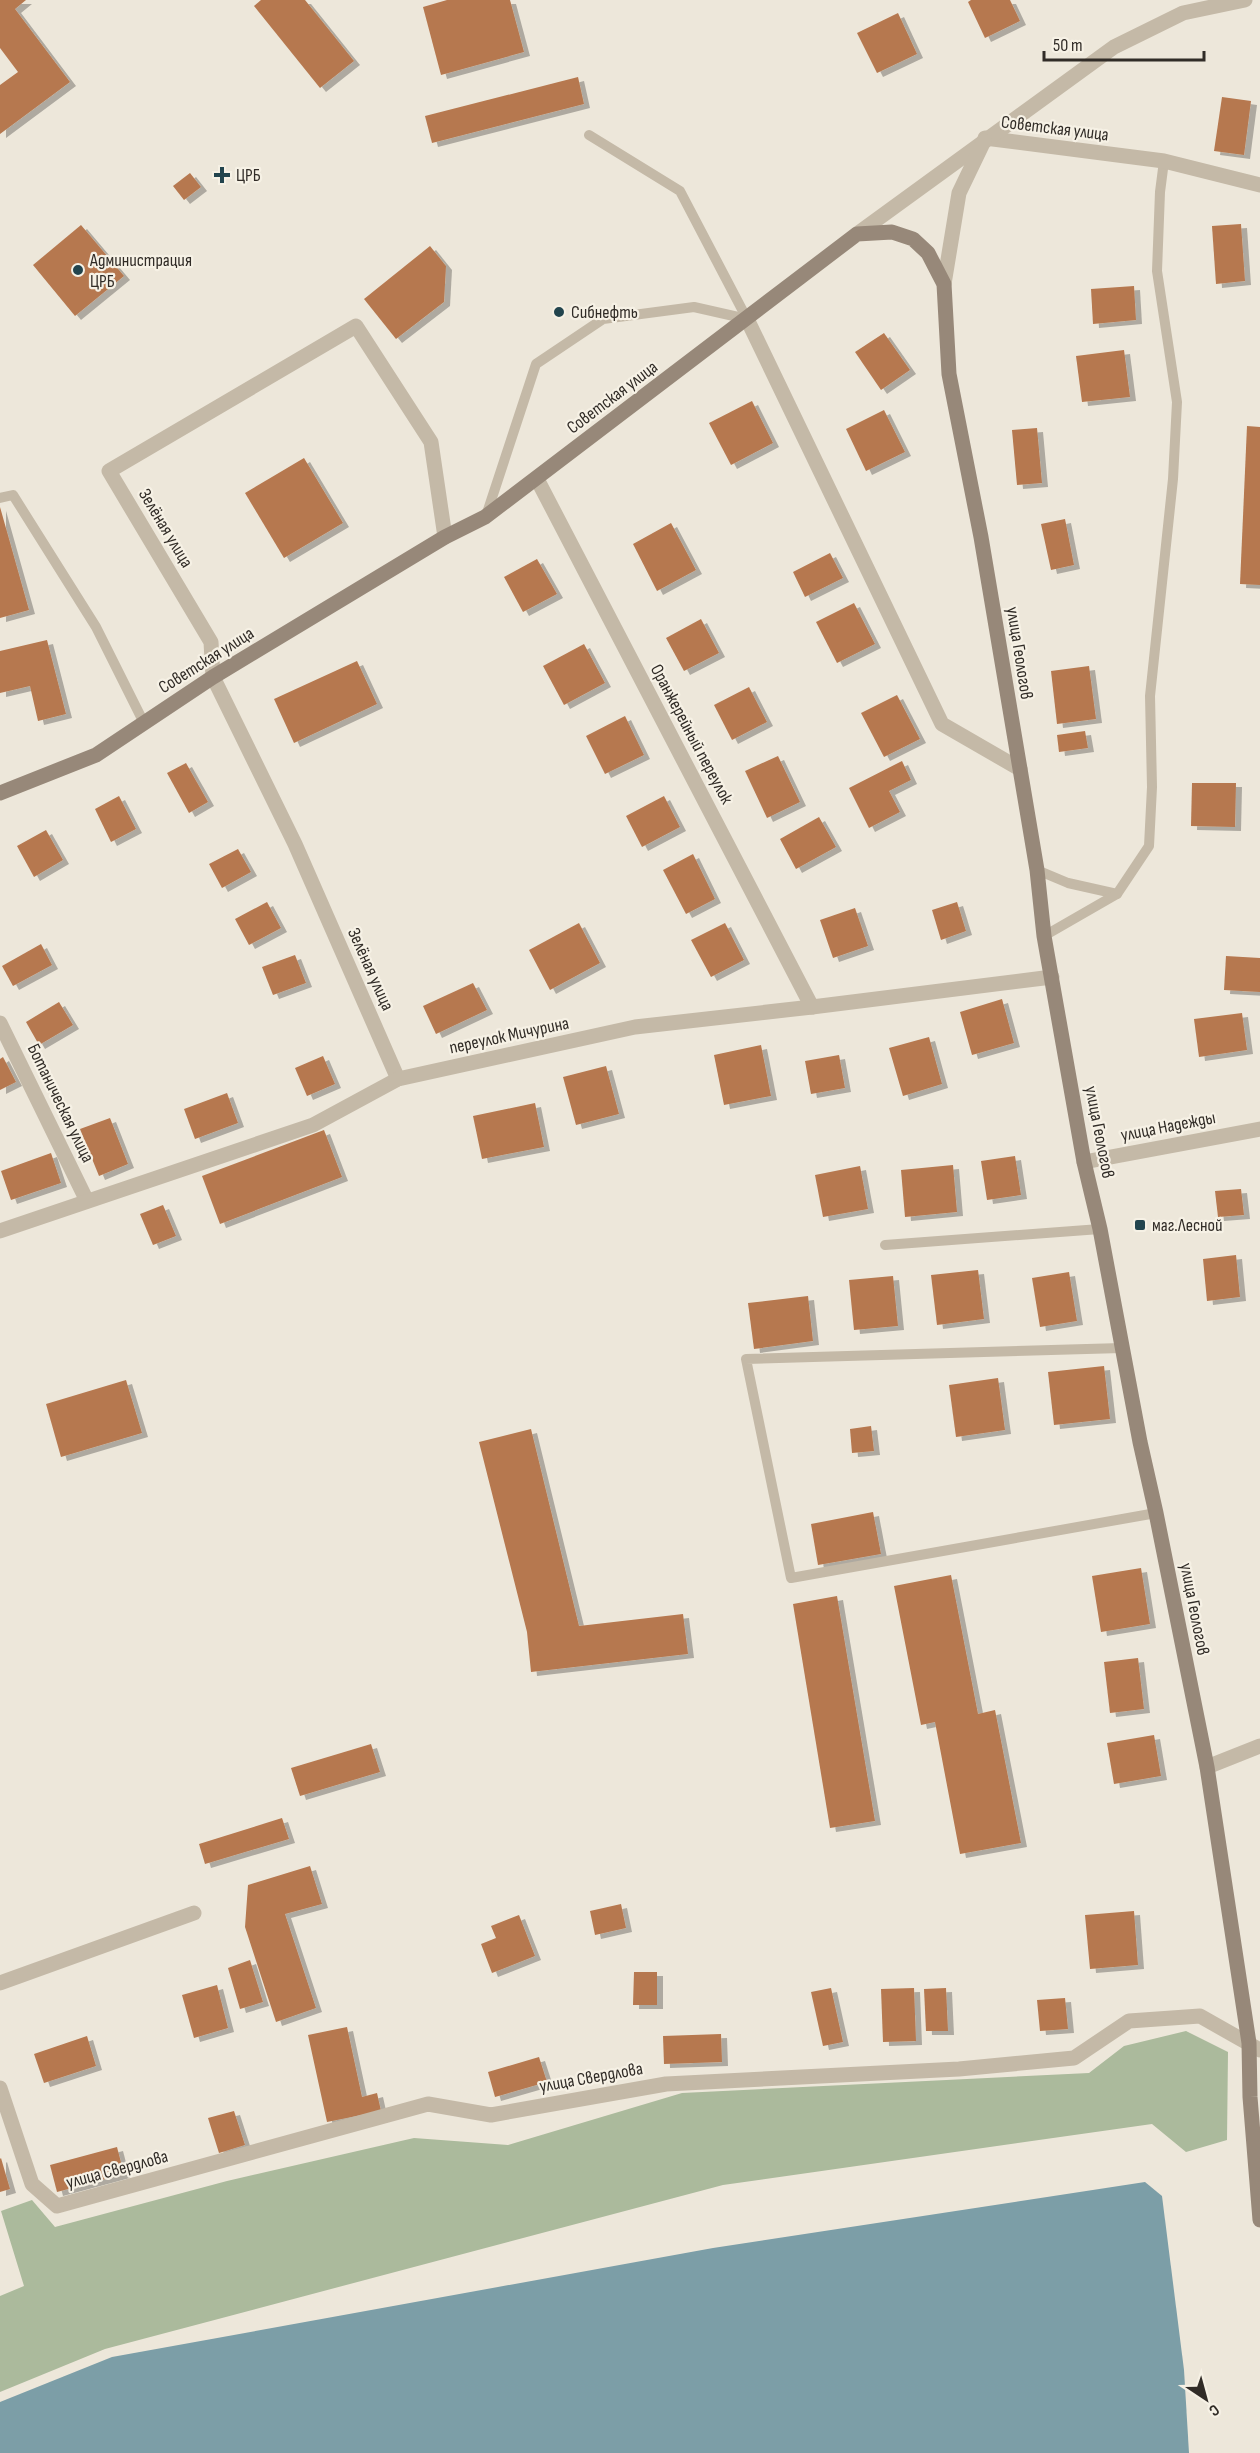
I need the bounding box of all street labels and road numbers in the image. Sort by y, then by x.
street label: Советская улица [1000,111,1110,146]
street label: Советская улица [563,356,662,438]
street label: Зелёная улица [134,485,197,572]
street label: улица Геологов [1002,605,1037,701]
street label: Советская улица [155,623,258,698]
street label: Оранжерейный переулок [646,661,737,808]
street label: Зелёная улица [343,925,398,1014]
street label: переулок Мичурина [447,1013,571,1058]
street label: Ботаническая улица [23,1041,98,1166]
street label: улица Геологов [1080,1084,1119,1180]
street label: улица Надежды [1119,1107,1217,1146]
street label: улица Геологов [1175,1561,1214,1657]
street label: улица Свердлова [538,2058,644,2097]
street label: улица Свердлова [64,2146,170,2193]

